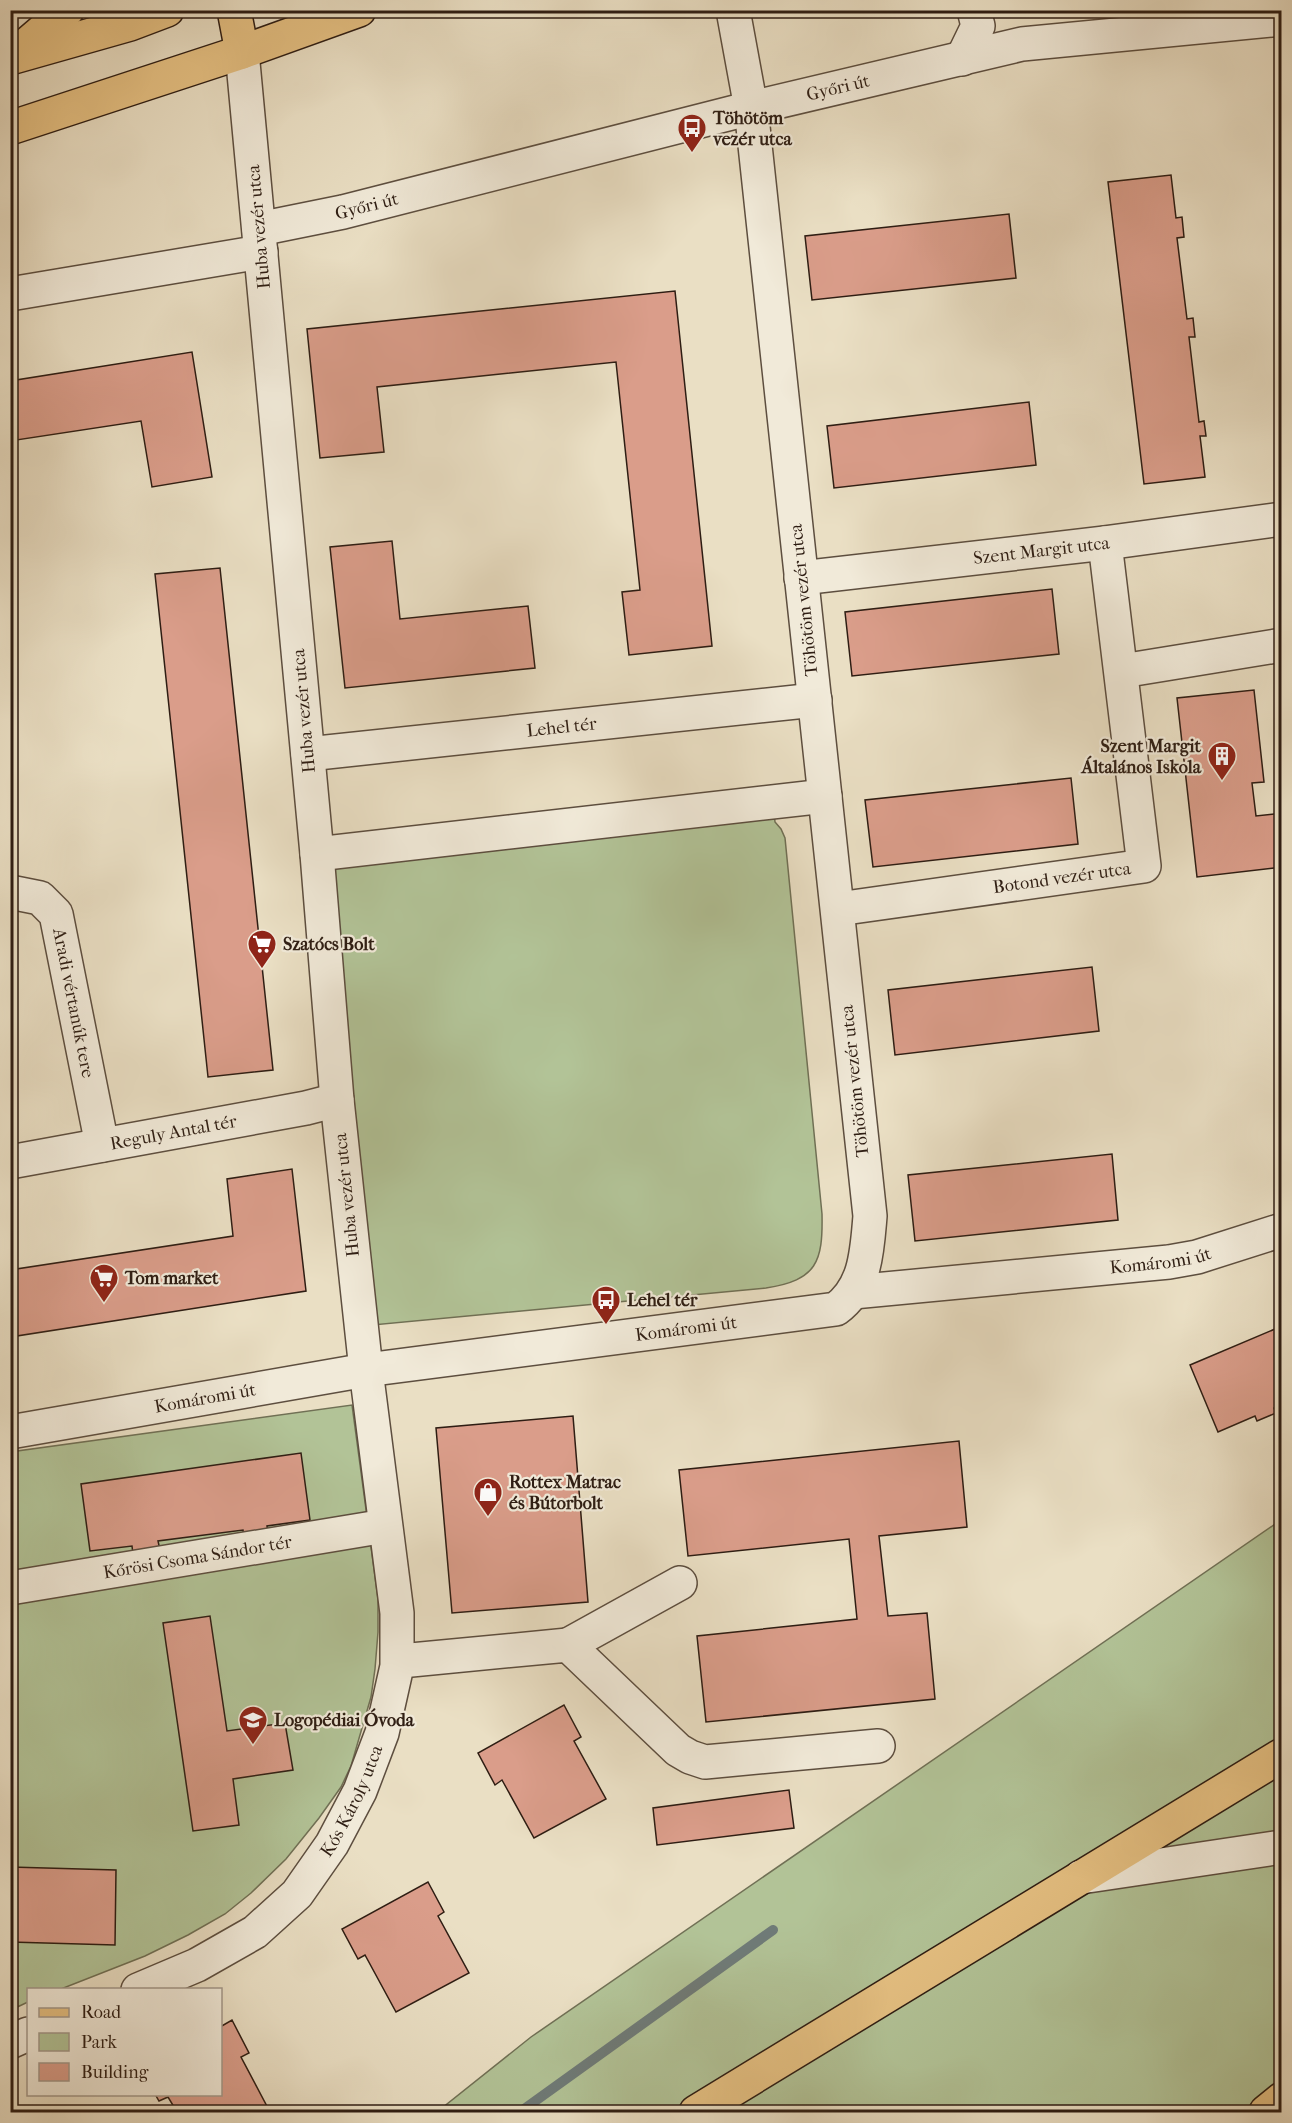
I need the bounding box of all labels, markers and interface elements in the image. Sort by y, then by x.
street label: Győri út [804,70,872,105]
place label: Töhötöm vezér utca [712,108,792,150]
bus stop icon: Töhötöm vezér utca [676,112,708,154]
street label: Huba vezér utca [243,163,275,290]
street label: Győri út [333,188,401,224]
street label: Töhötöm vezér utca [785,522,822,677]
street label: Szent Margit utca [972,532,1112,569]
street label: Huba vezér utca [288,647,320,774]
street label: Lehel tér [525,713,598,741]
place label: Szent Margit Általános Iskola [1080,736,1202,778]
building icon: Szent Margit Általános Iskola [1206,740,1238,782]
street label: Botond vezér utca [991,857,1133,898]
street label: Aradi vértanúk tere [48,925,99,1080]
supermarket icon: Szatócs Bolt [246,928,278,970]
place label: Szatócs Bolt [283,934,375,955]
street label: Töhötöm vezér utca [836,1003,873,1158]
street label: Reguly Antal tér [108,1110,239,1154]
street label: Huba vezér utca [330,1131,364,1258]
street label: Komáromi út [1109,1242,1214,1278]
supermarket icon: Tom market [88,1262,120,1304]
place label: Tom market [124,1268,219,1289]
bus stop icon: Lehel tér [590,1284,622,1326]
place label: Lehel tér [627,1290,698,1311]
street label: Komáromi út [634,1311,739,1345]
street label: Komáromi út [153,1379,258,1417]
place label: Rottex Matrac és Bútorbolt [509,1472,621,1514]
shop icon: Rottex Matrac és Bútorbolt [472,1476,504,1518]
street label: Kőrösi Csoma Sándor tér [102,1531,294,1583]
school or university icon: Logopédiai Óvoda [237,1704,269,1746]
place label: Logopédiai Óvoda [274,1708,415,1731]
street label: Kós Károly utca [316,1741,387,1861]
legend [27,1988,222,2096]
text: Road [81,2002,121,2023]
text: Park [81,2032,118,2053]
text: Building [81,2062,149,2083]

